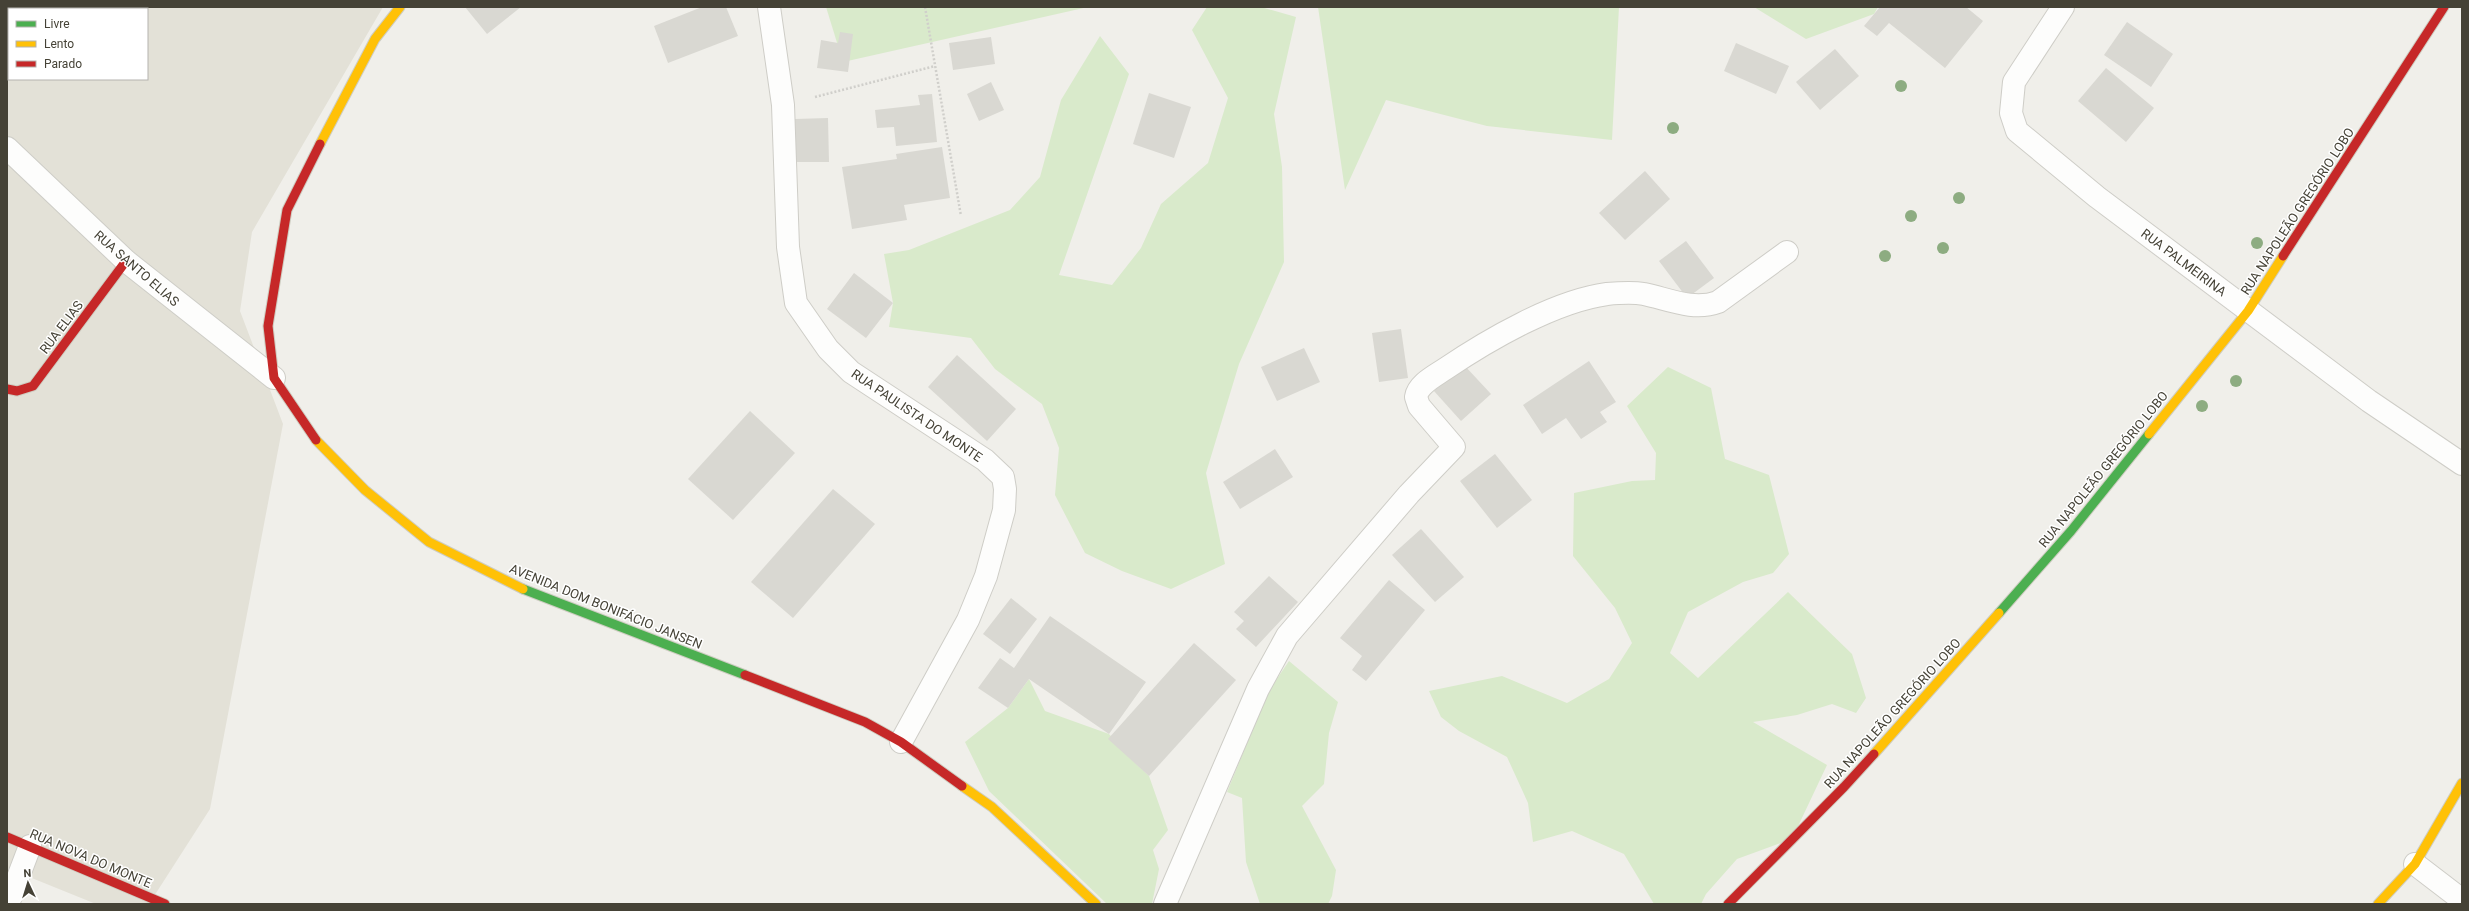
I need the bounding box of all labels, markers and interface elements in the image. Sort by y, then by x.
legend [8,8,148,80]
text: Livre [44,17,70,31]
text: Lento [44,37,74,51]
text: Parado [44,57,82,71]
street label: RUA NAPOLEÃO GREGÓRIO LOBO [2237,124,2357,298]
street label: RUA PALMEIRINA [2138,226,2230,300]
street label: RUA SANTO ELIAS [91,228,182,309]
street label: RUA ELIAS [37,298,86,357]
street label: RUA PAULISTA DO MONTE [848,366,985,465]
street label: RUA NAPOLEÃO GREGÓRIO LOBO [2035,388,2171,550]
street label: AVENIDA DOM BONIFÁCIO JANSEN [507,561,704,652]
street label: RUA NAPOLEÃO GREGÓRIO LOBO [1820,635,1964,791]
street label: RUA NOVA DO MONTE [28,825,154,891]
north arrow [8,863,48,903]

